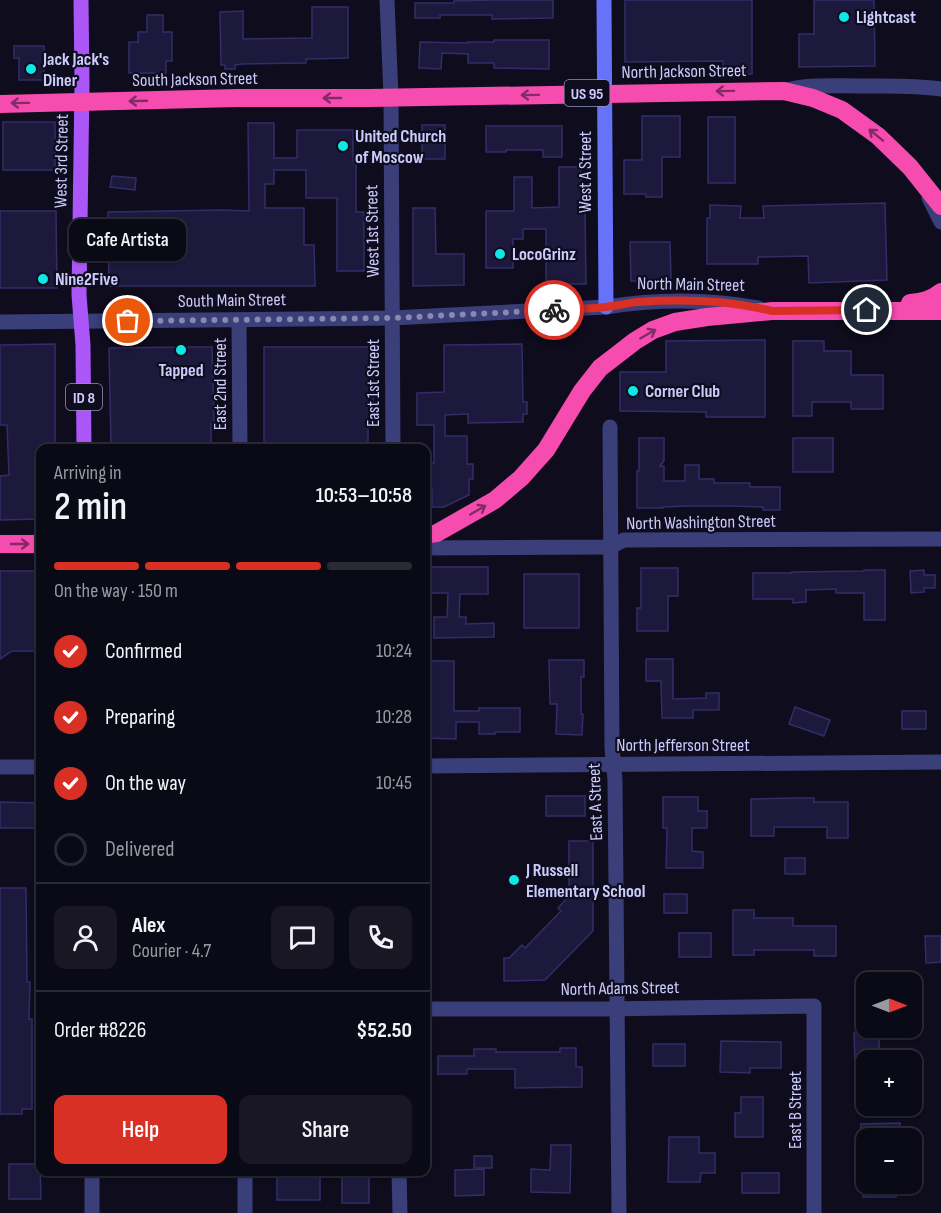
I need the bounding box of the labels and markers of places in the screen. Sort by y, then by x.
place label: Lightcast [856,7,916,28]
marker: Lightcast [837,10,851,24]
place label: Jack Jack's Diner [42,49,109,91]
marker: Jack Jack's Diner [24,62,38,76]
place label: United Church of Moscow [355,126,446,168]
marker: United Church of Moscow [336,139,350,153]
callout: Cafe Artista [70,219,186,261]
place label: LocoGrinz [512,244,576,265]
marker: LocoGrinz [493,247,507,261]
place label: Nine2Five [55,269,118,290]
marker: Nine2Five [36,272,50,286]
pin [841,284,892,335]
pin [102,295,153,346]
marker: Tapped [174,343,188,357]
place label: Tapped [158,360,204,381]
place label: Corner Club [645,381,720,402]
marker: Corner Club [626,384,640,398]
place label: J Russell Elementary School [525,860,645,902]
marker: J Russell Elementary School [507,873,521,887]

